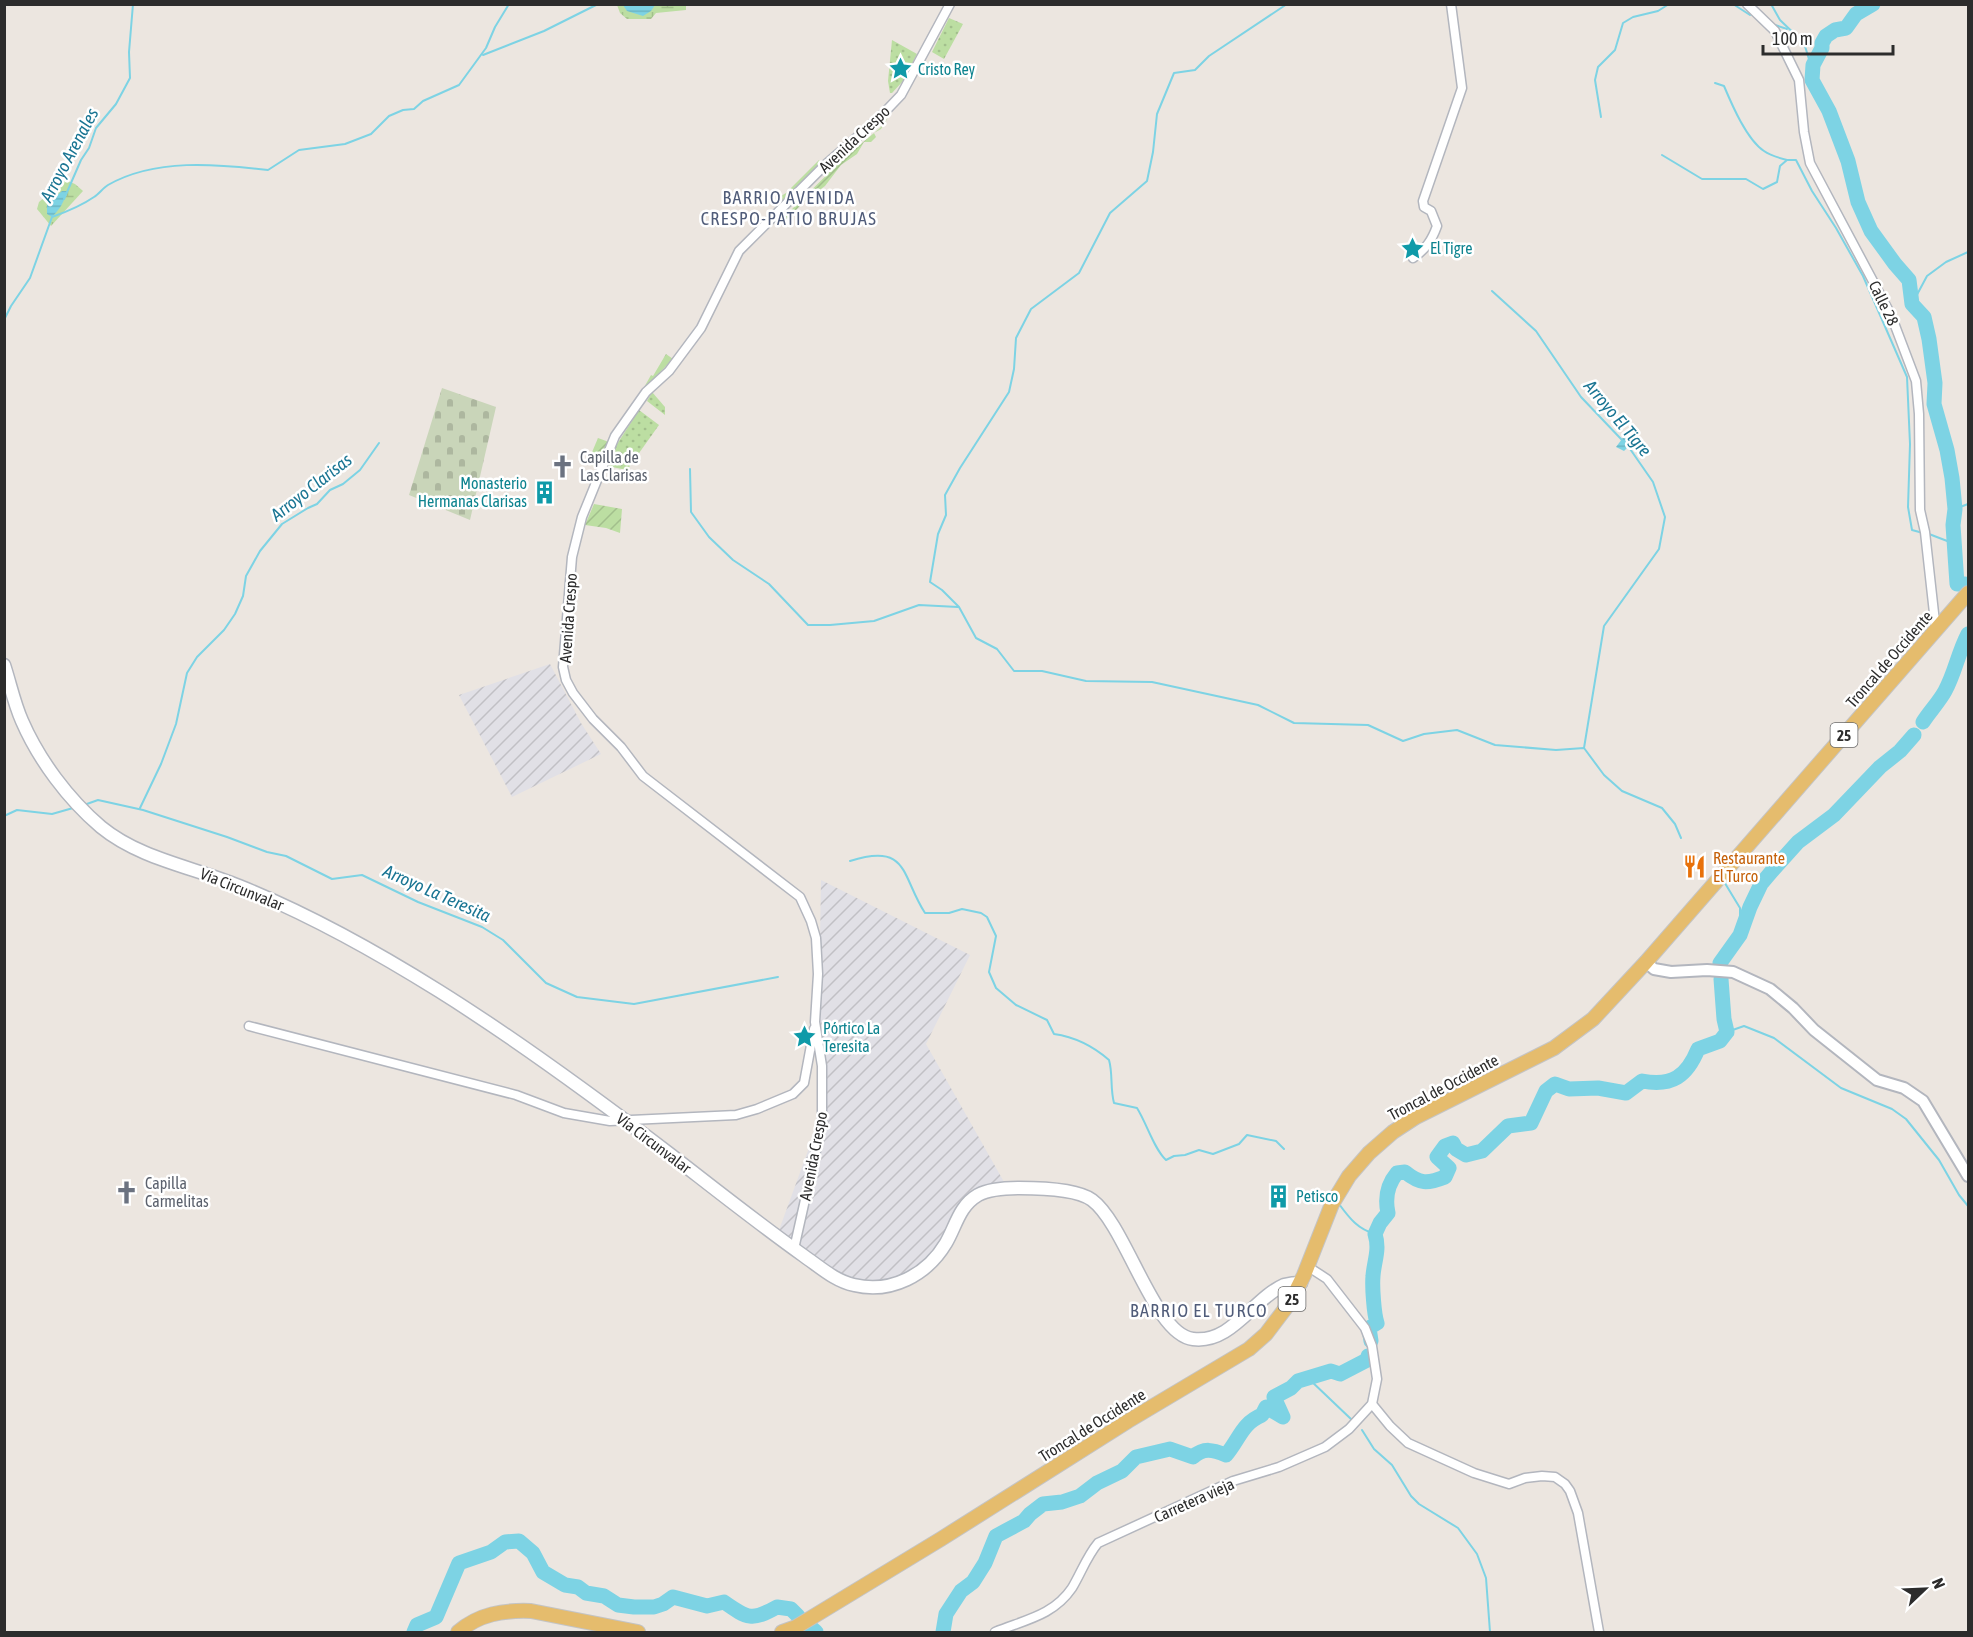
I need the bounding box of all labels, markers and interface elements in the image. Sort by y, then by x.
scale bar [1763,18,1894,56]
text: 100 m [1772,28,1813,49]
place icon: Cristo Rey [887,56,913,82]
place label: Cristo Rey [918,60,976,79]
street label: Avenida Crespo [815,102,894,177]
water label: Arroyo Arenales [35,104,103,206]
district label: BARRIO AVENIDA CRESPO-PATIO BRUJAS [701,187,877,229]
place icon: El Tigre [1399,235,1425,261]
place label: El Tigre [1430,239,1473,258]
street label: Calle 28 [1866,278,1902,328]
water label: Arroyo El Tigre [1579,375,1656,461]
place label: Capilla de Las Clarisas [580,448,648,484]
water label: Arroyo Clarisas [266,449,356,526]
church icon: Capilla de Las Clarisas [549,453,575,479]
place label: Monasterio Hermanas Clarisas [418,474,527,510]
building icon: Monasterio Hermanas Clarisas [532,479,558,505]
street label: Avenida Crespo [556,572,581,664]
street label: Troncal de Occidente [1842,607,1936,711]
road number: 25 [1830,723,1858,747]
place label: Restaurante El Turco [1713,849,1785,885]
restaurant icon: Restaurante El Turco [1682,854,1708,880]
water label: Arroyo La Teresita [379,860,494,926]
street label: Vía Circunvalar [198,864,287,914]
place label: Pórtico La Teresita [823,1019,880,1055]
place icon: Pórtico La Teresita [792,1024,818,1050]
street label: Troncal de Occidente [1385,1050,1501,1124]
street label: Vía Circunvalar [613,1109,695,1177]
street label: Avenida Crespo [796,1110,831,1202]
place label: Capilla Carmelitas [145,1174,209,1210]
church icon: Capilla Carmelitas [114,1179,140,1205]
building icon: Petisco [1265,1183,1291,1209]
place label: Petisco [1296,1187,1338,1205]
road number: 25 [1278,1287,1306,1311]
district label: BARRIO EL TURCO [1130,1300,1268,1321]
street label: Troncal de Occidente [1035,1385,1149,1465]
street label: Carretera vieja [1151,1474,1237,1527]
north arrow [1895,1559,1955,1619]
text: N [1929,1575,1949,1591]

